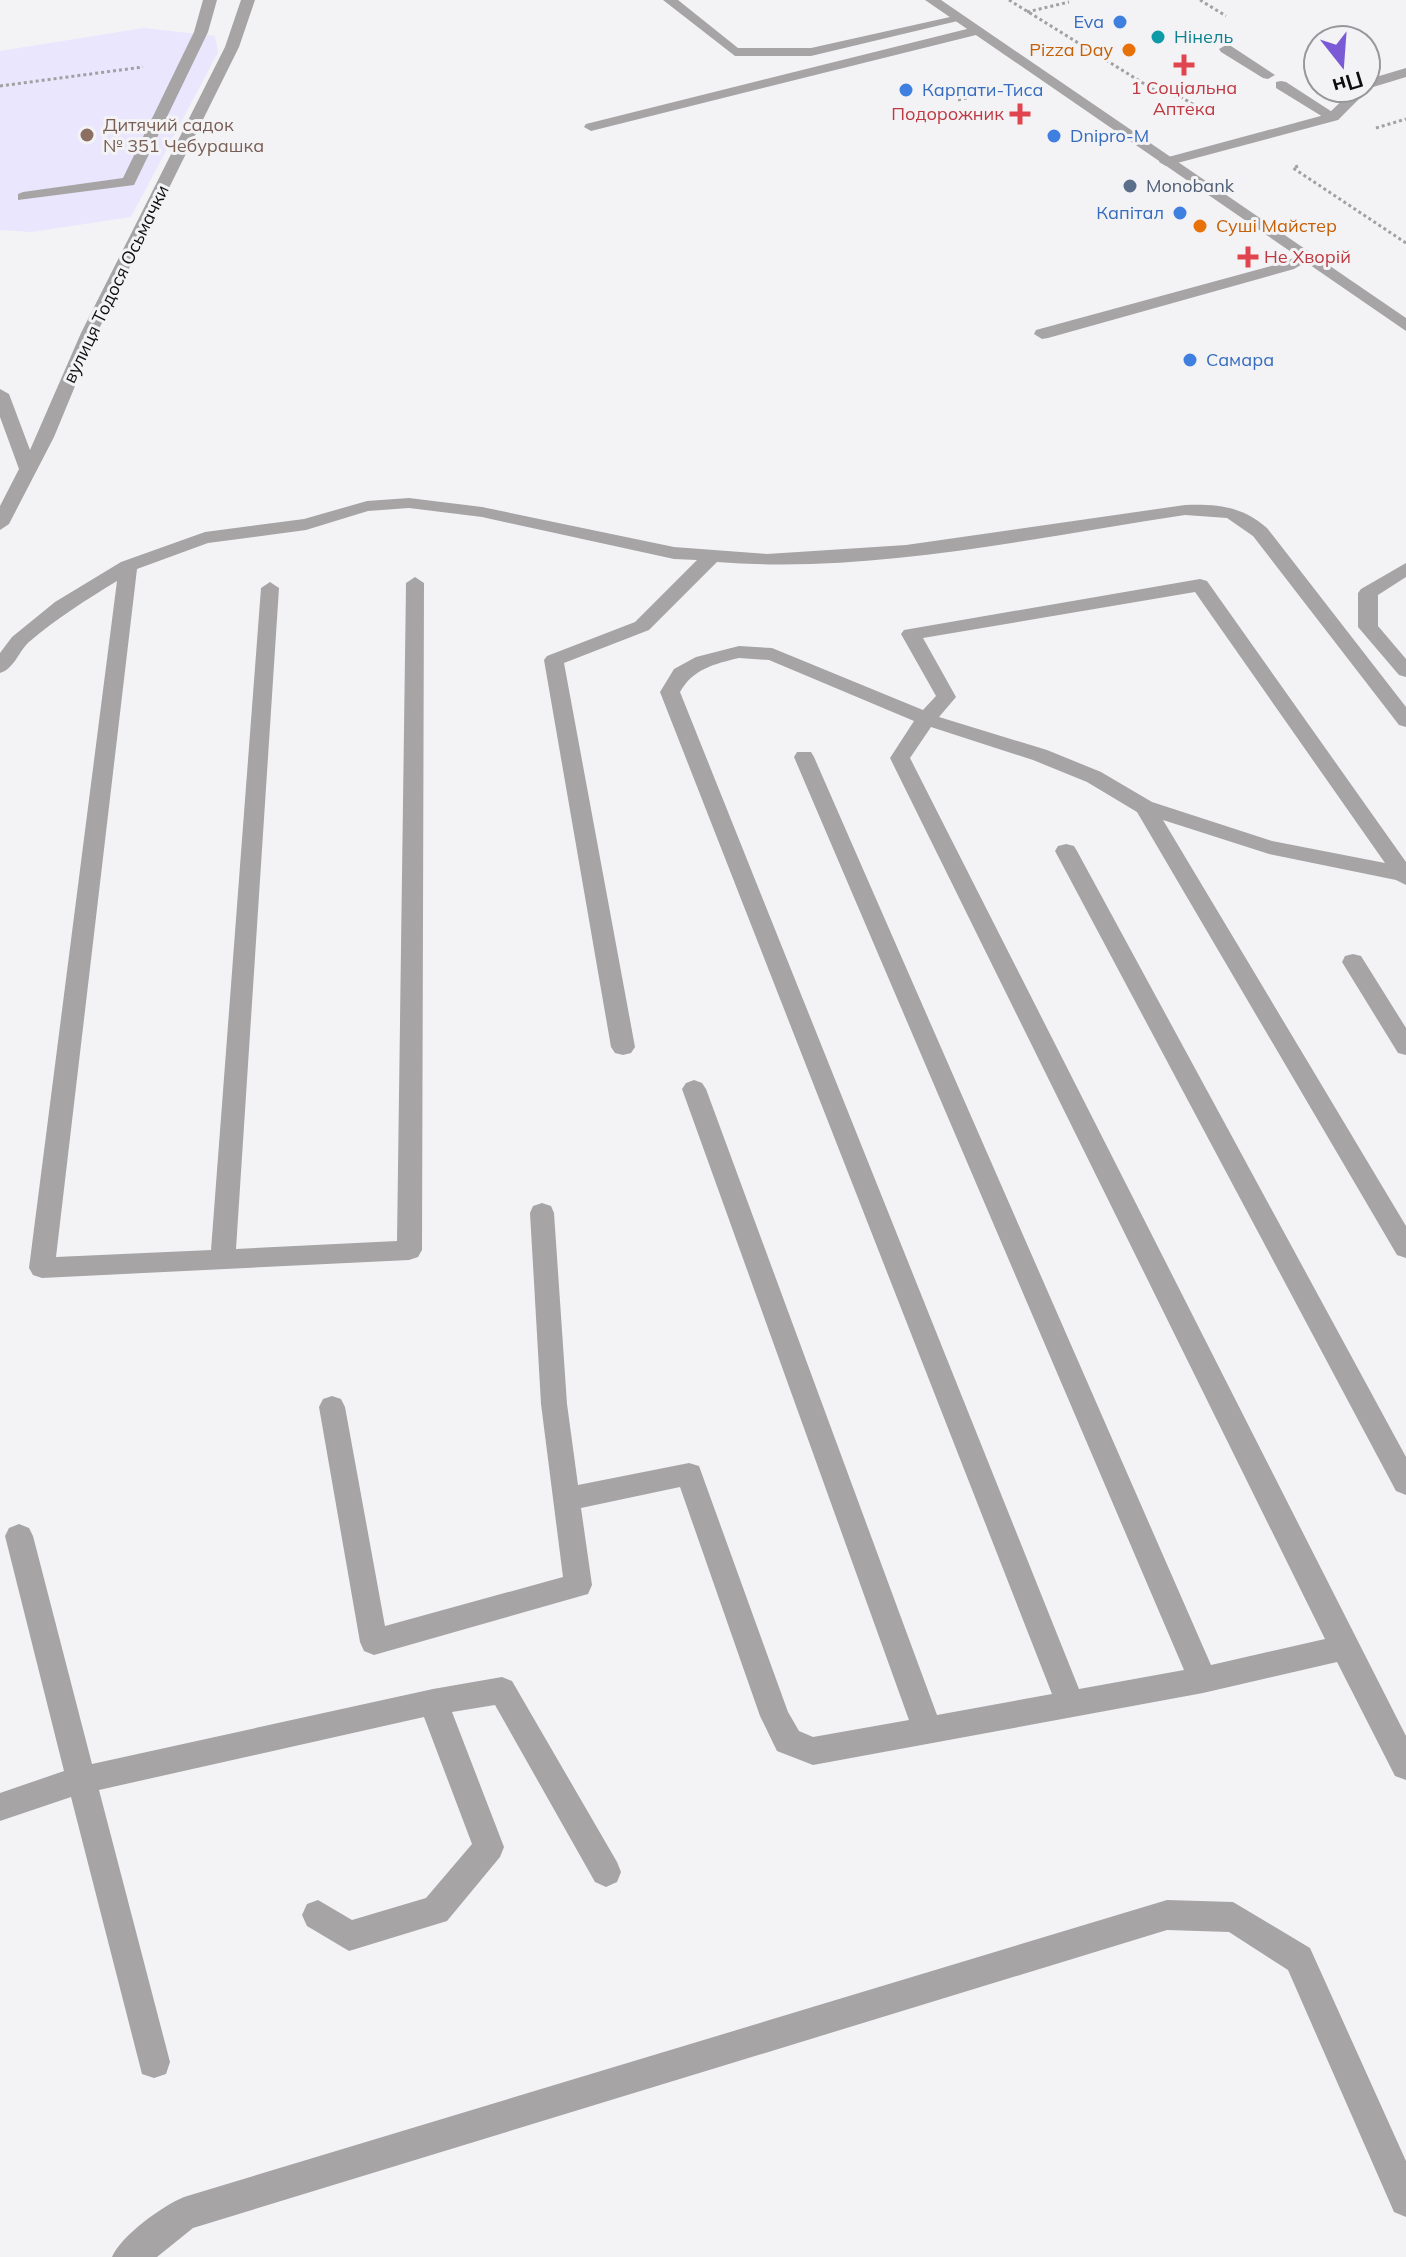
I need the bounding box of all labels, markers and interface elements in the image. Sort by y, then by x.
place label: Eva [1073,10,1104,33]
marker: Eva [1111,13,1129,31]
north arrow [1302,24,1382,104]
place label: Нінель [1174,25,1234,48]
marker: Нінель [1149,28,1167,46]
place label: Pizza Day [1029,38,1113,61]
marker: Pizza Day [1120,41,1138,59]
marker: 1 Соціальна Аптека [1175,56,1193,74]
text: Пн [1329,65,1367,101]
place label: 1 Соціальна Аптека [1131,76,1237,120]
place label: Карпати-Тиса [922,78,1044,101]
marker: Карпати-Тиса [897,81,915,99]
place label: Подорожник [891,102,1004,125]
marker: Подорожник [1011,105,1029,123]
place label: Дитячий садок № 351 Чебурашка [103,113,264,157]
place label: Dnipro-M [1070,124,1149,147]
marker: Дитячий садок № 351 Чебурашка [78,126,96,144]
marker: Dnipro-M [1045,127,1063,145]
place label: Monobank [1146,174,1235,197]
marker: Monobank [1121,177,1139,195]
street label: вулиця Тодося Осьмачки [58,181,174,387]
place label: Капітал [1096,201,1164,224]
marker: Капітал [1171,204,1189,222]
place label: Суші Майстер [1216,214,1337,237]
marker: Суші Майстер [1191,217,1209,235]
place label: Не Хворій [1264,245,1351,268]
marker: Не Хворій [1239,248,1257,266]
place label: Самара [1206,348,1274,371]
marker: Самара [1181,351,1199,369]

